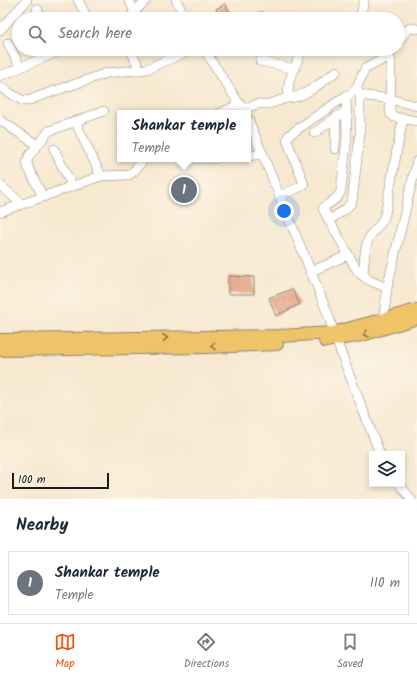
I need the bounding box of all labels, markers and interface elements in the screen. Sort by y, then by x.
search box [12,12,405,56]
text: Search here [58,22,132,46]
icon: search [26,23,48,45]
popup [117,110,251,162]
text: Shankar temple [132,114,236,138]
text: Temple [132,138,170,159]
pin: 1 [171,175,197,205]
your location [274,201,294,221]
one-way arrow [363,329,370,338]
one-way arrow [162,334,168,342]
one-way arrow [210,342,216,351]
map controls [369,451,405,487]
button: layers [369,451,405,487]
scale bar [12,471,109,490]
text: 100 m [18,471,46,489]
text: Nearby [16,512,68,539]
text: Shankar temple [55,561,160,585]
text: 1 [28,573,32,594]
text: 110 m [370,573,400,594]
text: Temple [55,585,93,606]
tab: Map [54,631,76,673]
tab: Directions [184,631,229,673]
tab: Saved [337,631,363,673]

